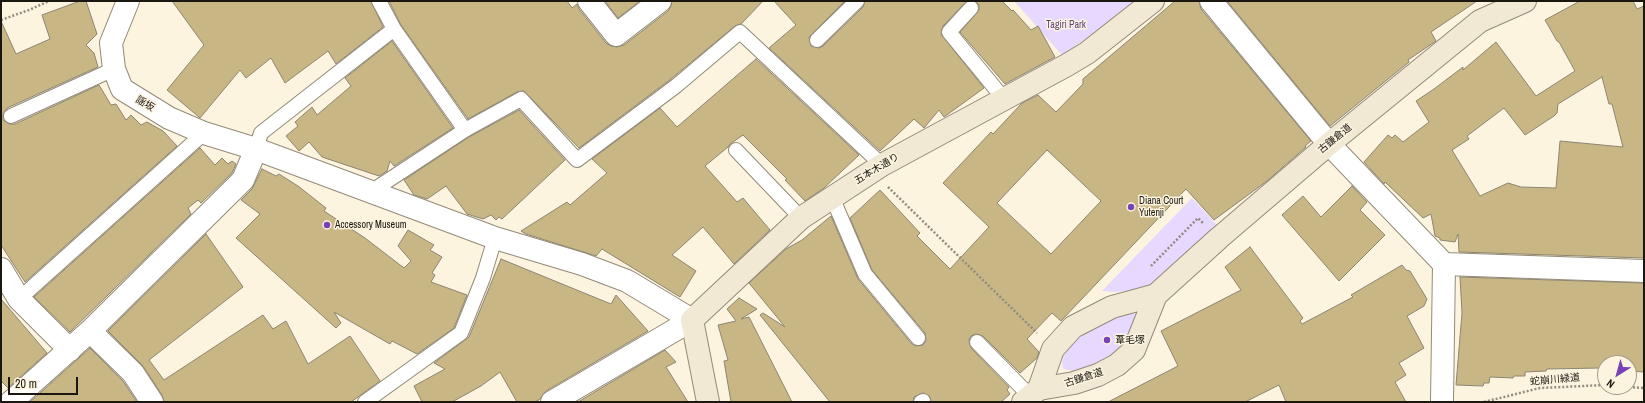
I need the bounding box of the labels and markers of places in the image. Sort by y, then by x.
place label: Diana Court Yutenji [1139,195,1183,218]
marker: Diana Court Yutenji [1126,202,1136,212]
place label: Accessory Museum [335,219,407,231]
marker: Accessory Museum [322,220,332,230]
place label: 葦毛塚 [1115,334,1145,346]
marker: 葦毛塚 [1102,335,1112,345]

